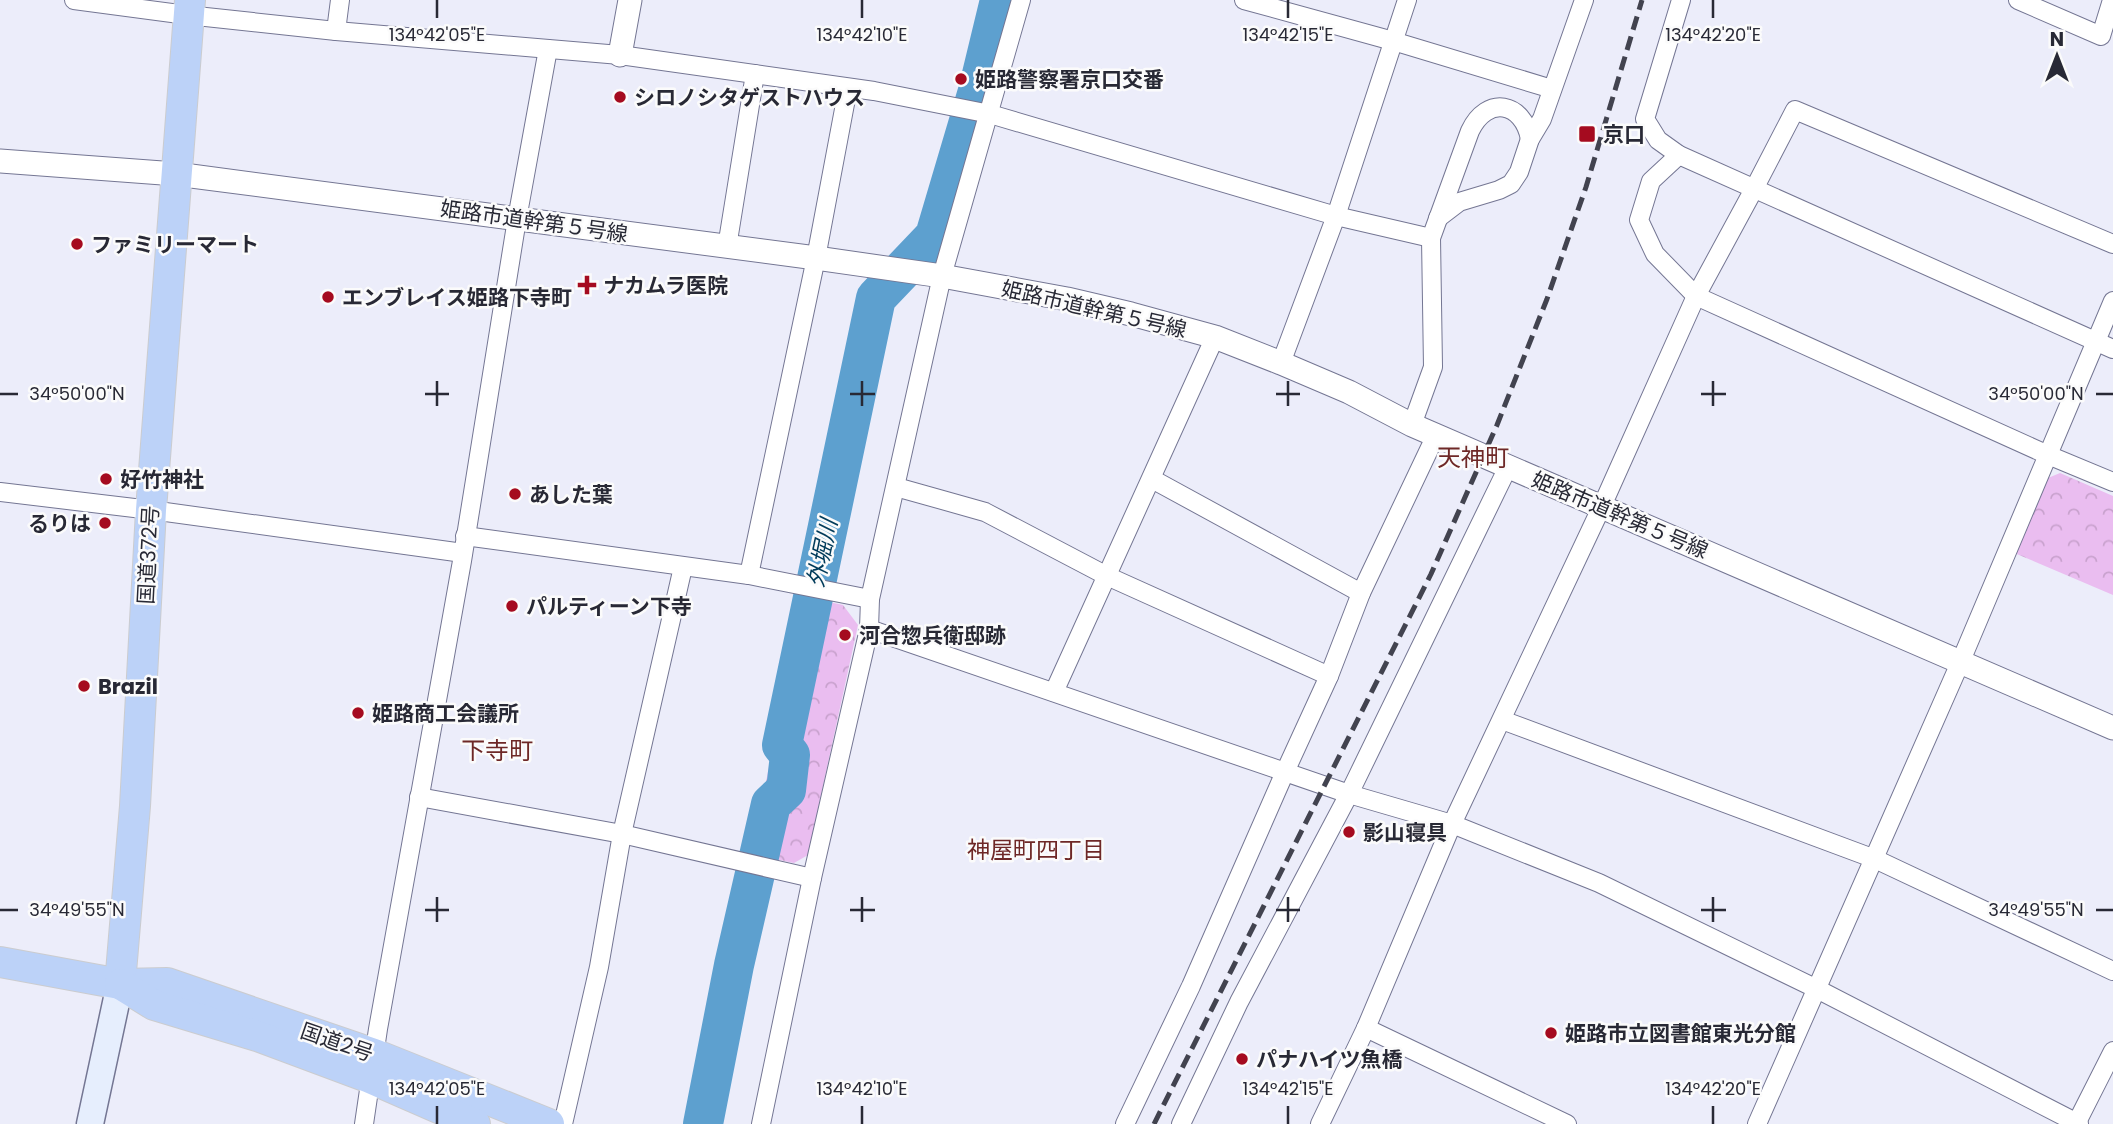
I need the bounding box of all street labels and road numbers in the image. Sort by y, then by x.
street label: 姫路市道幹第５号線 [438,193,630,249]
street label: 姫路市道幹第５号線 [999,274,1189,344]
street label: 姫路市道幹第５号線 [1527,465,1713,565]
street label: 国道372号 [131,505,165,605]
street label: 国道2号 [297,1016,377,1068]

